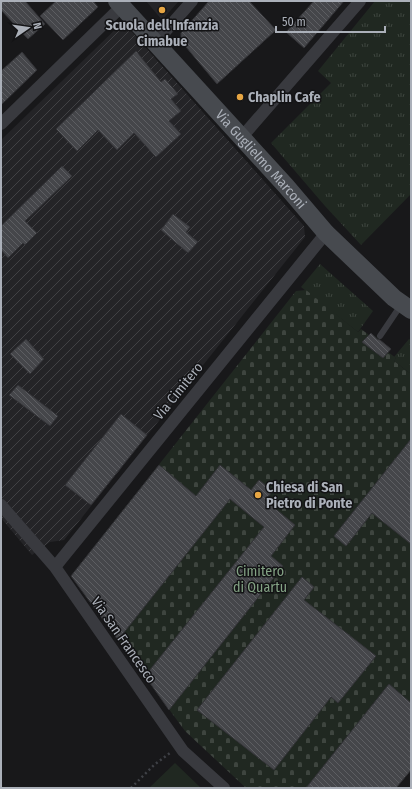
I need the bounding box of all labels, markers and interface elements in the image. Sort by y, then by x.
marker: Scuola dell'Infanzia Cimabue [157,5,167,15]
north arrow [8,8,48,48]
scale bar [276,8,385,34]
text: 50 m [282,15,306,29]
place label: Scuola dell'Infanzia Cimabue [105,17,219,50]
text: N [30,21,44,31]
place label: Chaplin Cafe [248,89,321,106]
marker: Chaplin Cafe [235,92,245,102]
street label: Via Guglielmo Marconi [212,107,310,213]
street label: Via Cimitero [150,359,207,423]
place label: Chiesa di San Pietro di Ponte [266,479,352,512]
marker: Chiesa di San Pietro di Ponte [253,490,263,500]
park label: Cimitero di Quartu [233,563,287,596]
street label: Via San Francesco [88,594,160,687]

